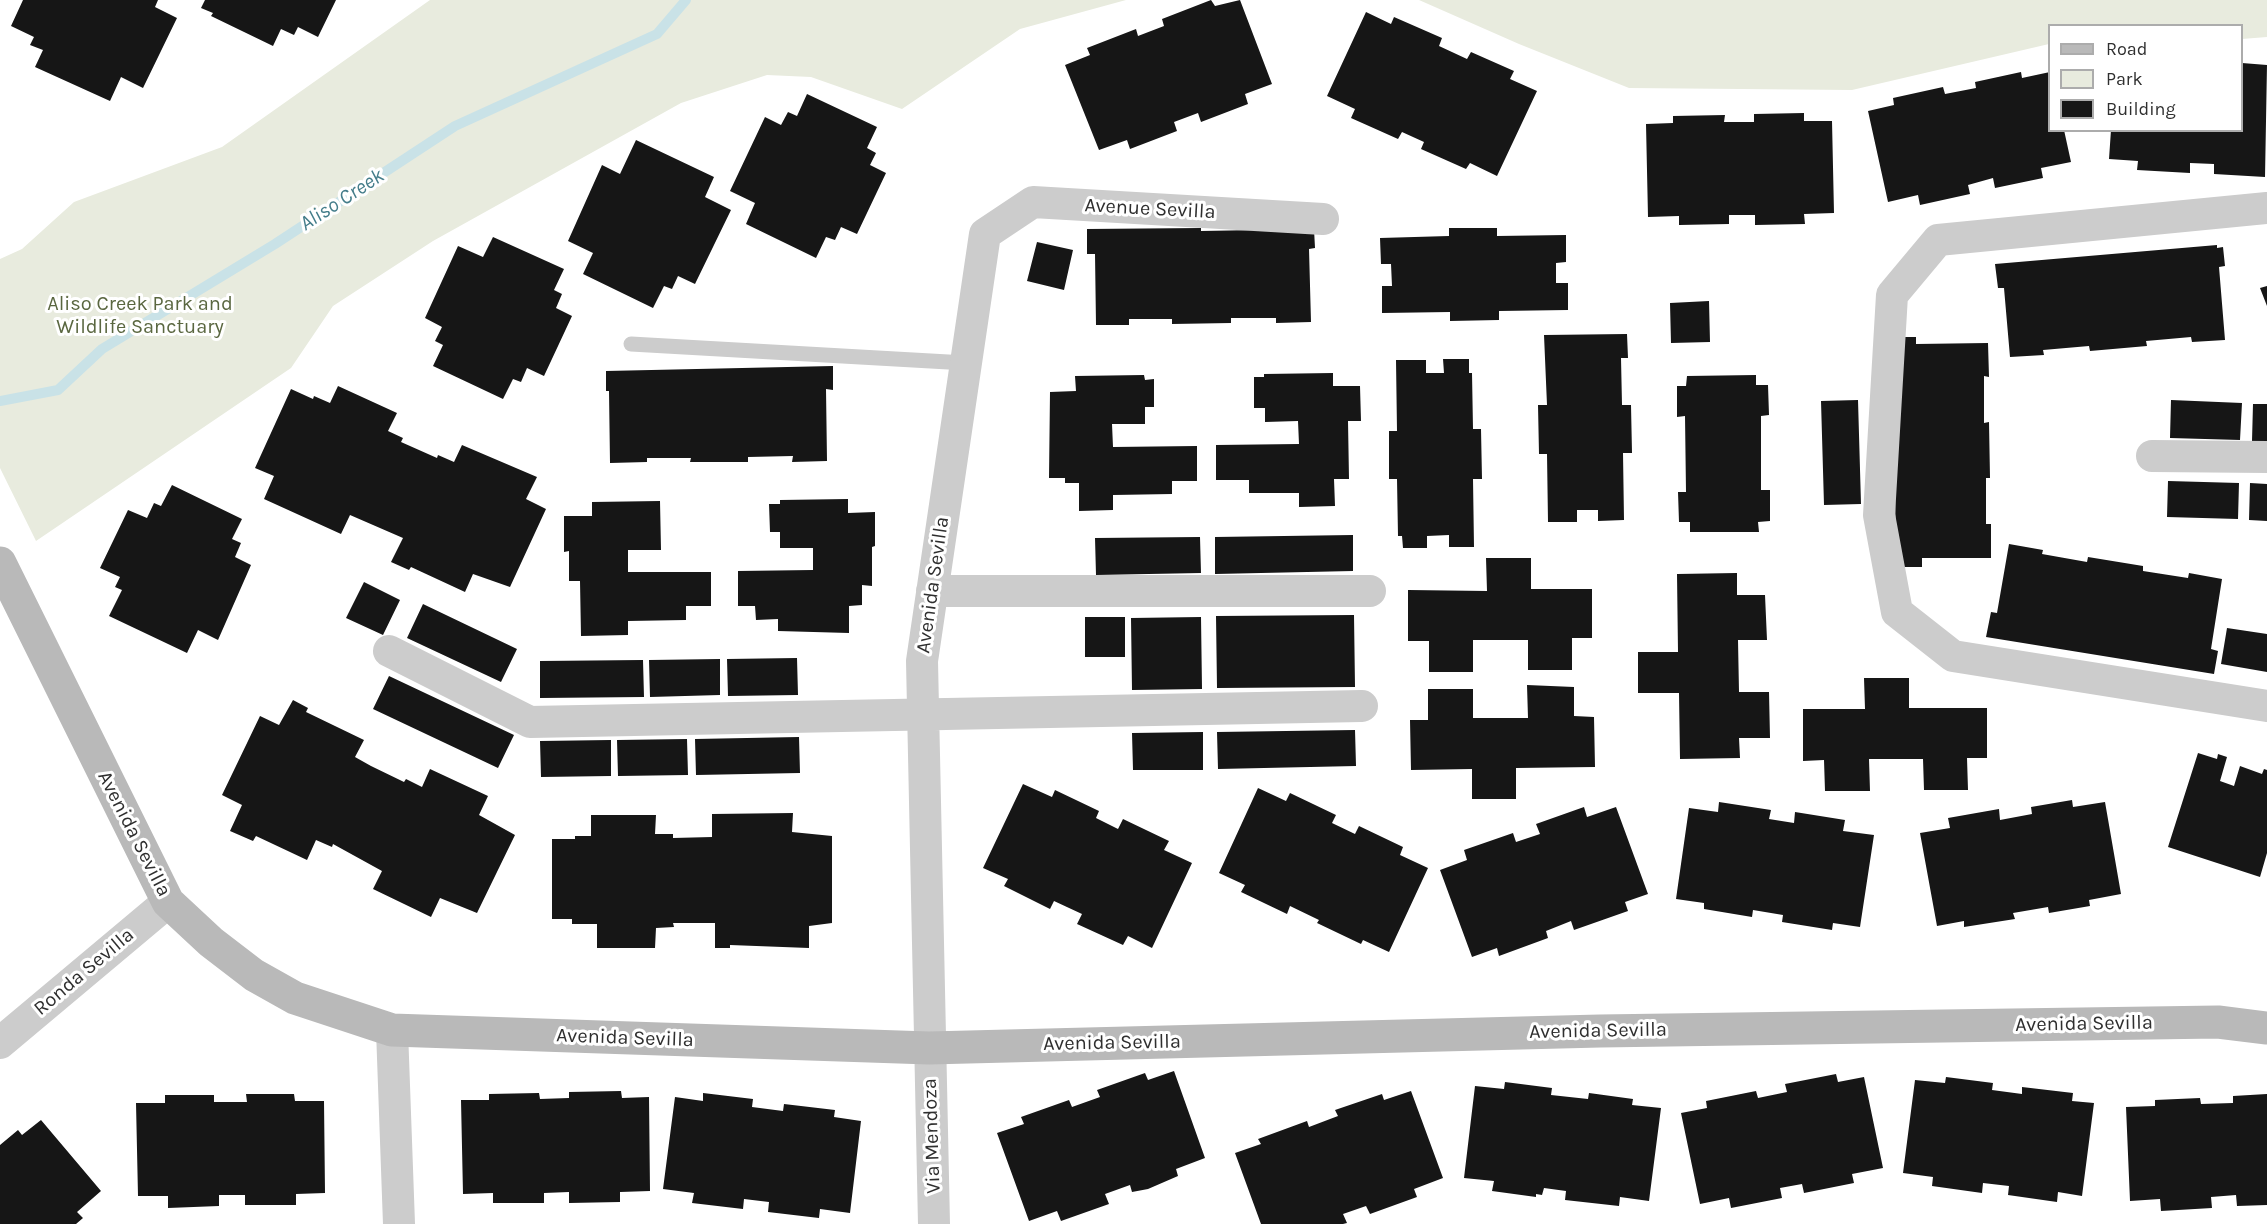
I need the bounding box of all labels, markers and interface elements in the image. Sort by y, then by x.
legend [2048,24,2243,132]
text: Road [2106,38,2147,60]
text: Park [2106,68,2143,90]
text: Building [2106,98,2176,120]
water label: Aliso Creek [295,163,389,237]
street label: Avenue Sevilla [1084,194,1216,224]
park label: Aliso Creek Park and Wildlife Sanctuary [47,292,233,339]
street label: Avenida Sevilla [912,515,954,655]
street label: Avenida Sevilla [92,767,176,901]
street label: Ronda Sevilla [29,923,139,1021]
street label: Avenida Sevilla [2015,1011,2153,1037]
street label: Avenida Sevilla [1529,1018,1667,1044]
street label: Avenida Sevilla [556,1024,694,1052]
street label: Avenida Sevilla [1043,1030,1181,1056]
street label: Via Mendoza [918,1078,946,1194]

